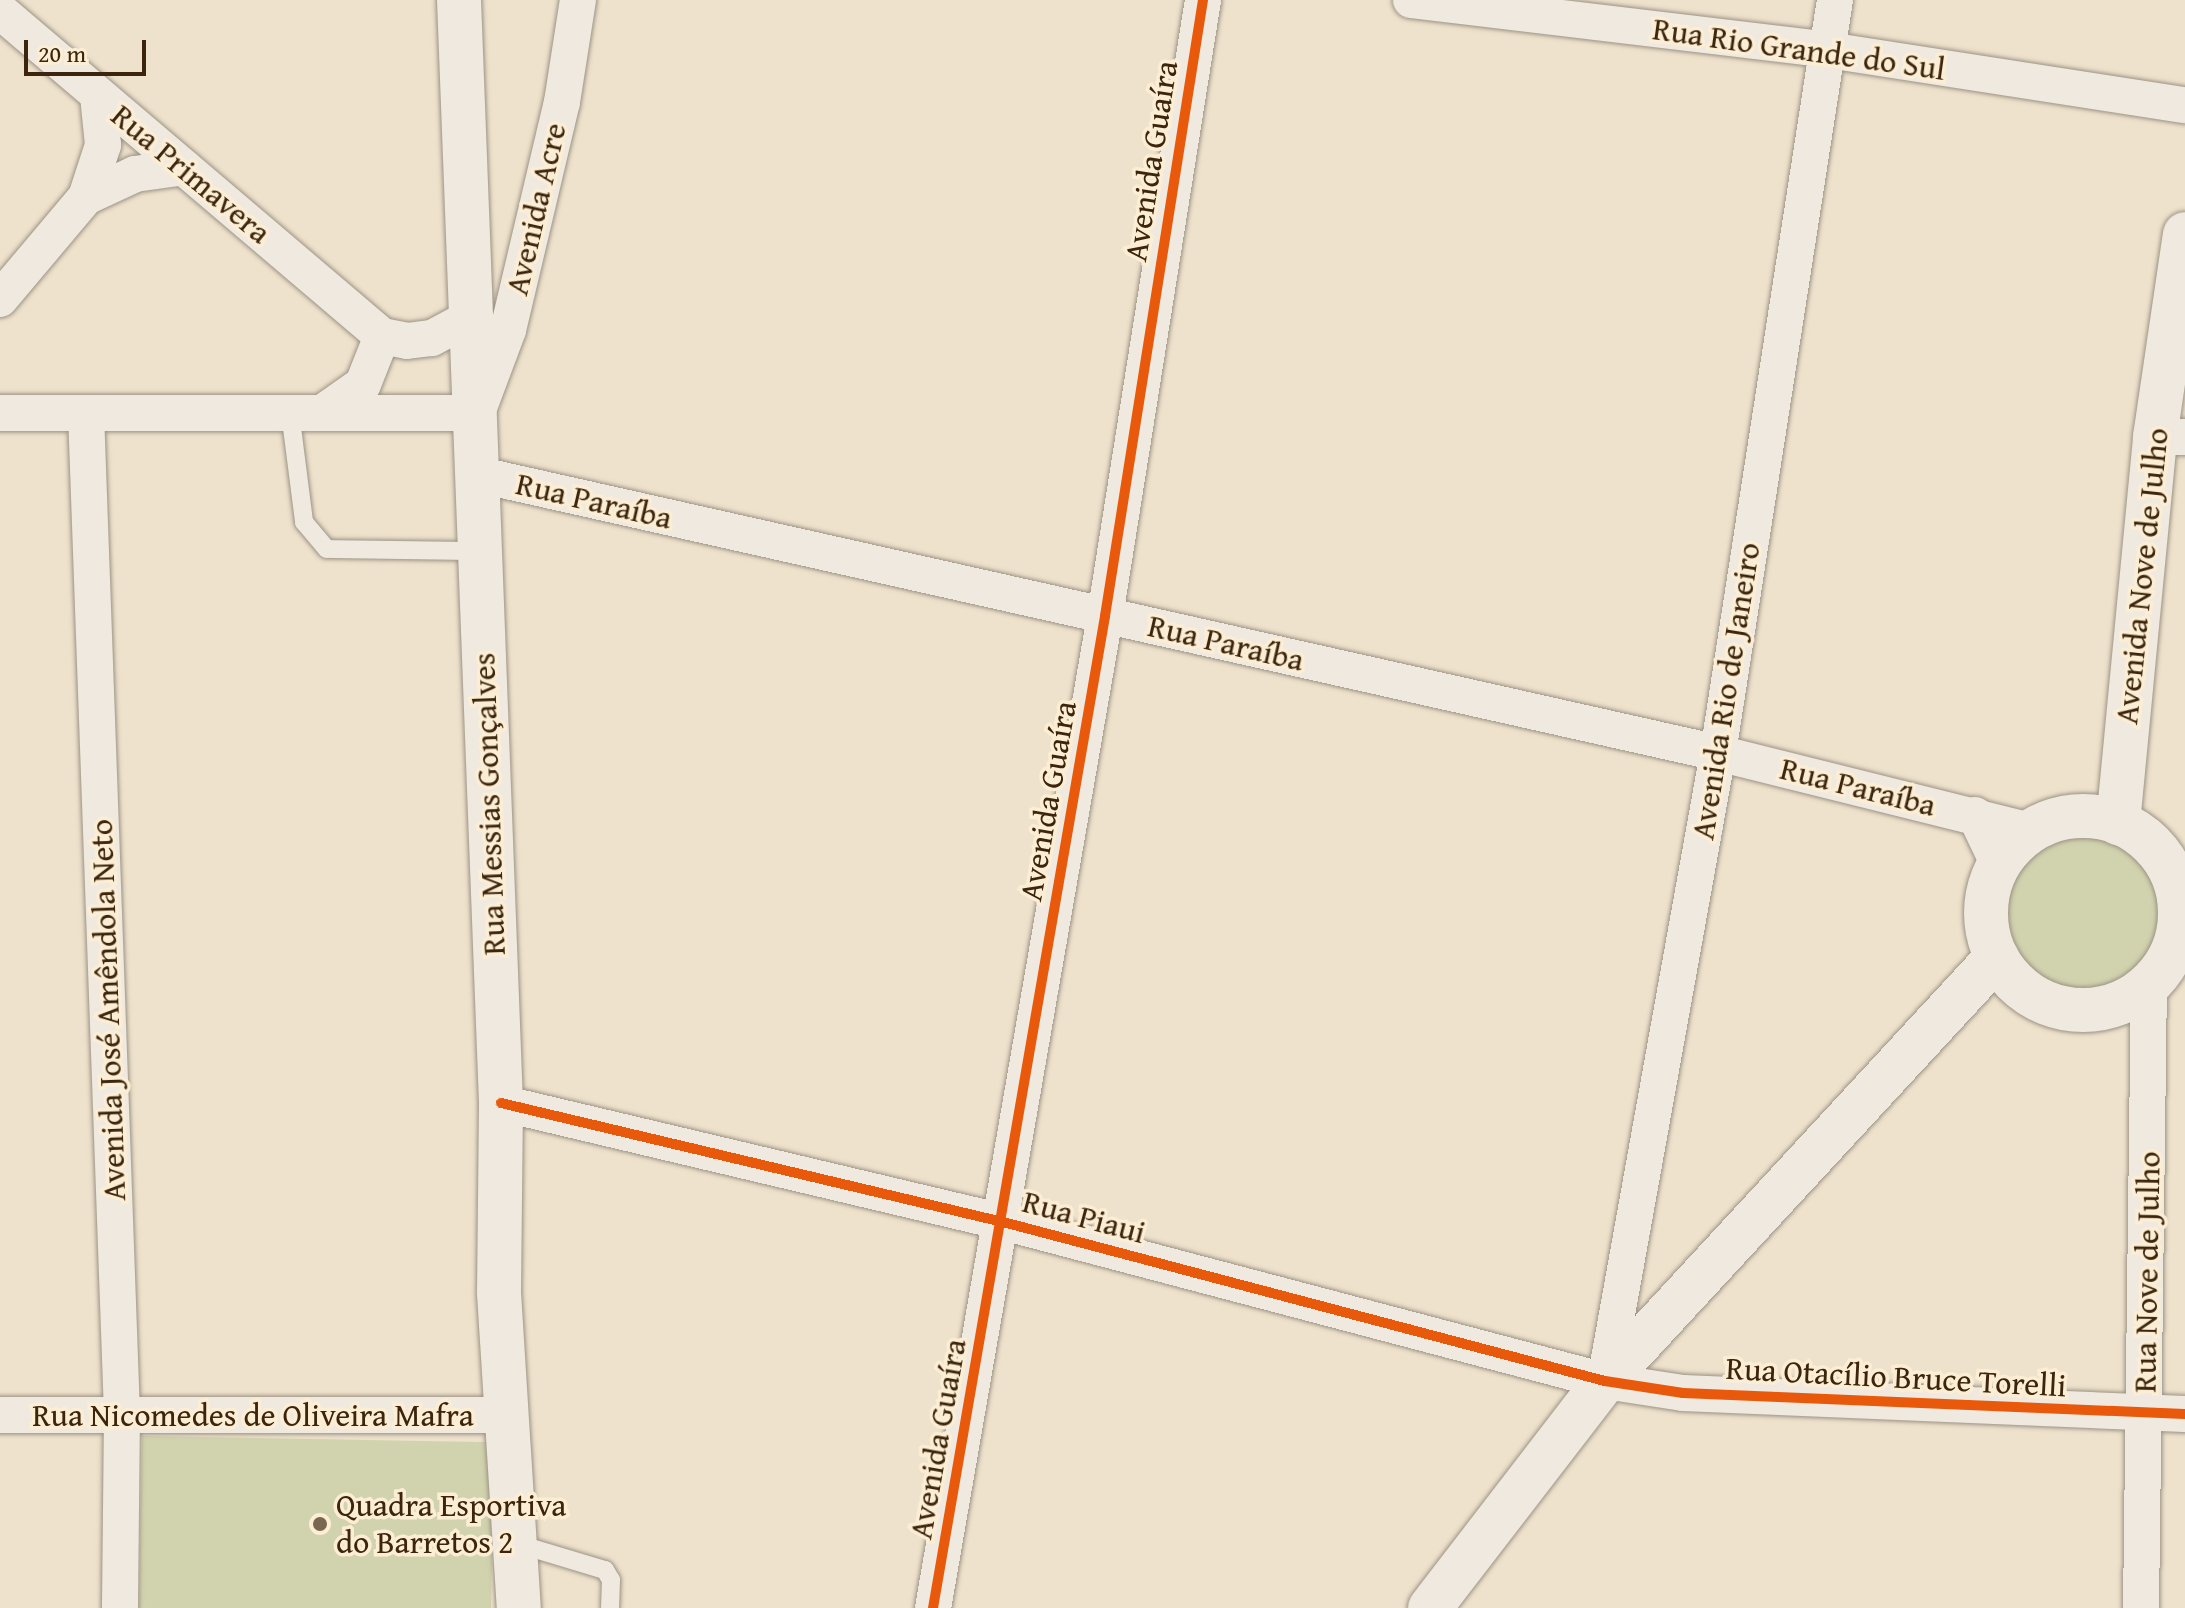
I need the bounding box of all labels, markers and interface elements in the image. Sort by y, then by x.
street label: Rua Rio Grande do Sul [1650,9,1948,89]
scale bar [28,24,150,74]
text: 20 m [38,36,86,71]
street label: Avenida Guaíra [1116,58,1186,264]
street label: Rua Primavera [103,96,279,252]
street label: Avenida Acre [498,119,574,299]
street label: Avenida Nove de Julho [2107,426,2177,726]
street label: Rua Paraíba [512,464,676,538]
street label: Avenida Rio de Janeiro [1684,540,1768,842]
street label: Rua Paraíba [1144,606,1308,680]
street label: Rua Messias Gonçalves [465,652,513,956]
street label: Avenida Guaíra [1012,698,1084,904]
street label: Rua Paraíba [1776,749,1940,825]
street label: Avenida José Amêndola Neto [82,818,134,1202]
street label: Rua Nove de Julho [2126,1151,2168,1393]
street label: Rua Piaui [1018,1182,1150,1252]
street label: Avenida Guaíra [902,1336,974,1542]
street label: Rua Otacílio Bruce Torelli [1725,1349,2067,1405]
street label: Rua Nicomedes de Oliveira Mafra [32,1396,474,1434]
place label: Quadra Esportiva do Barretos 2 [336,1487,566,1562]
marker: Quadra Esportiva do Barretos 2 [311,1515,329,1533]

